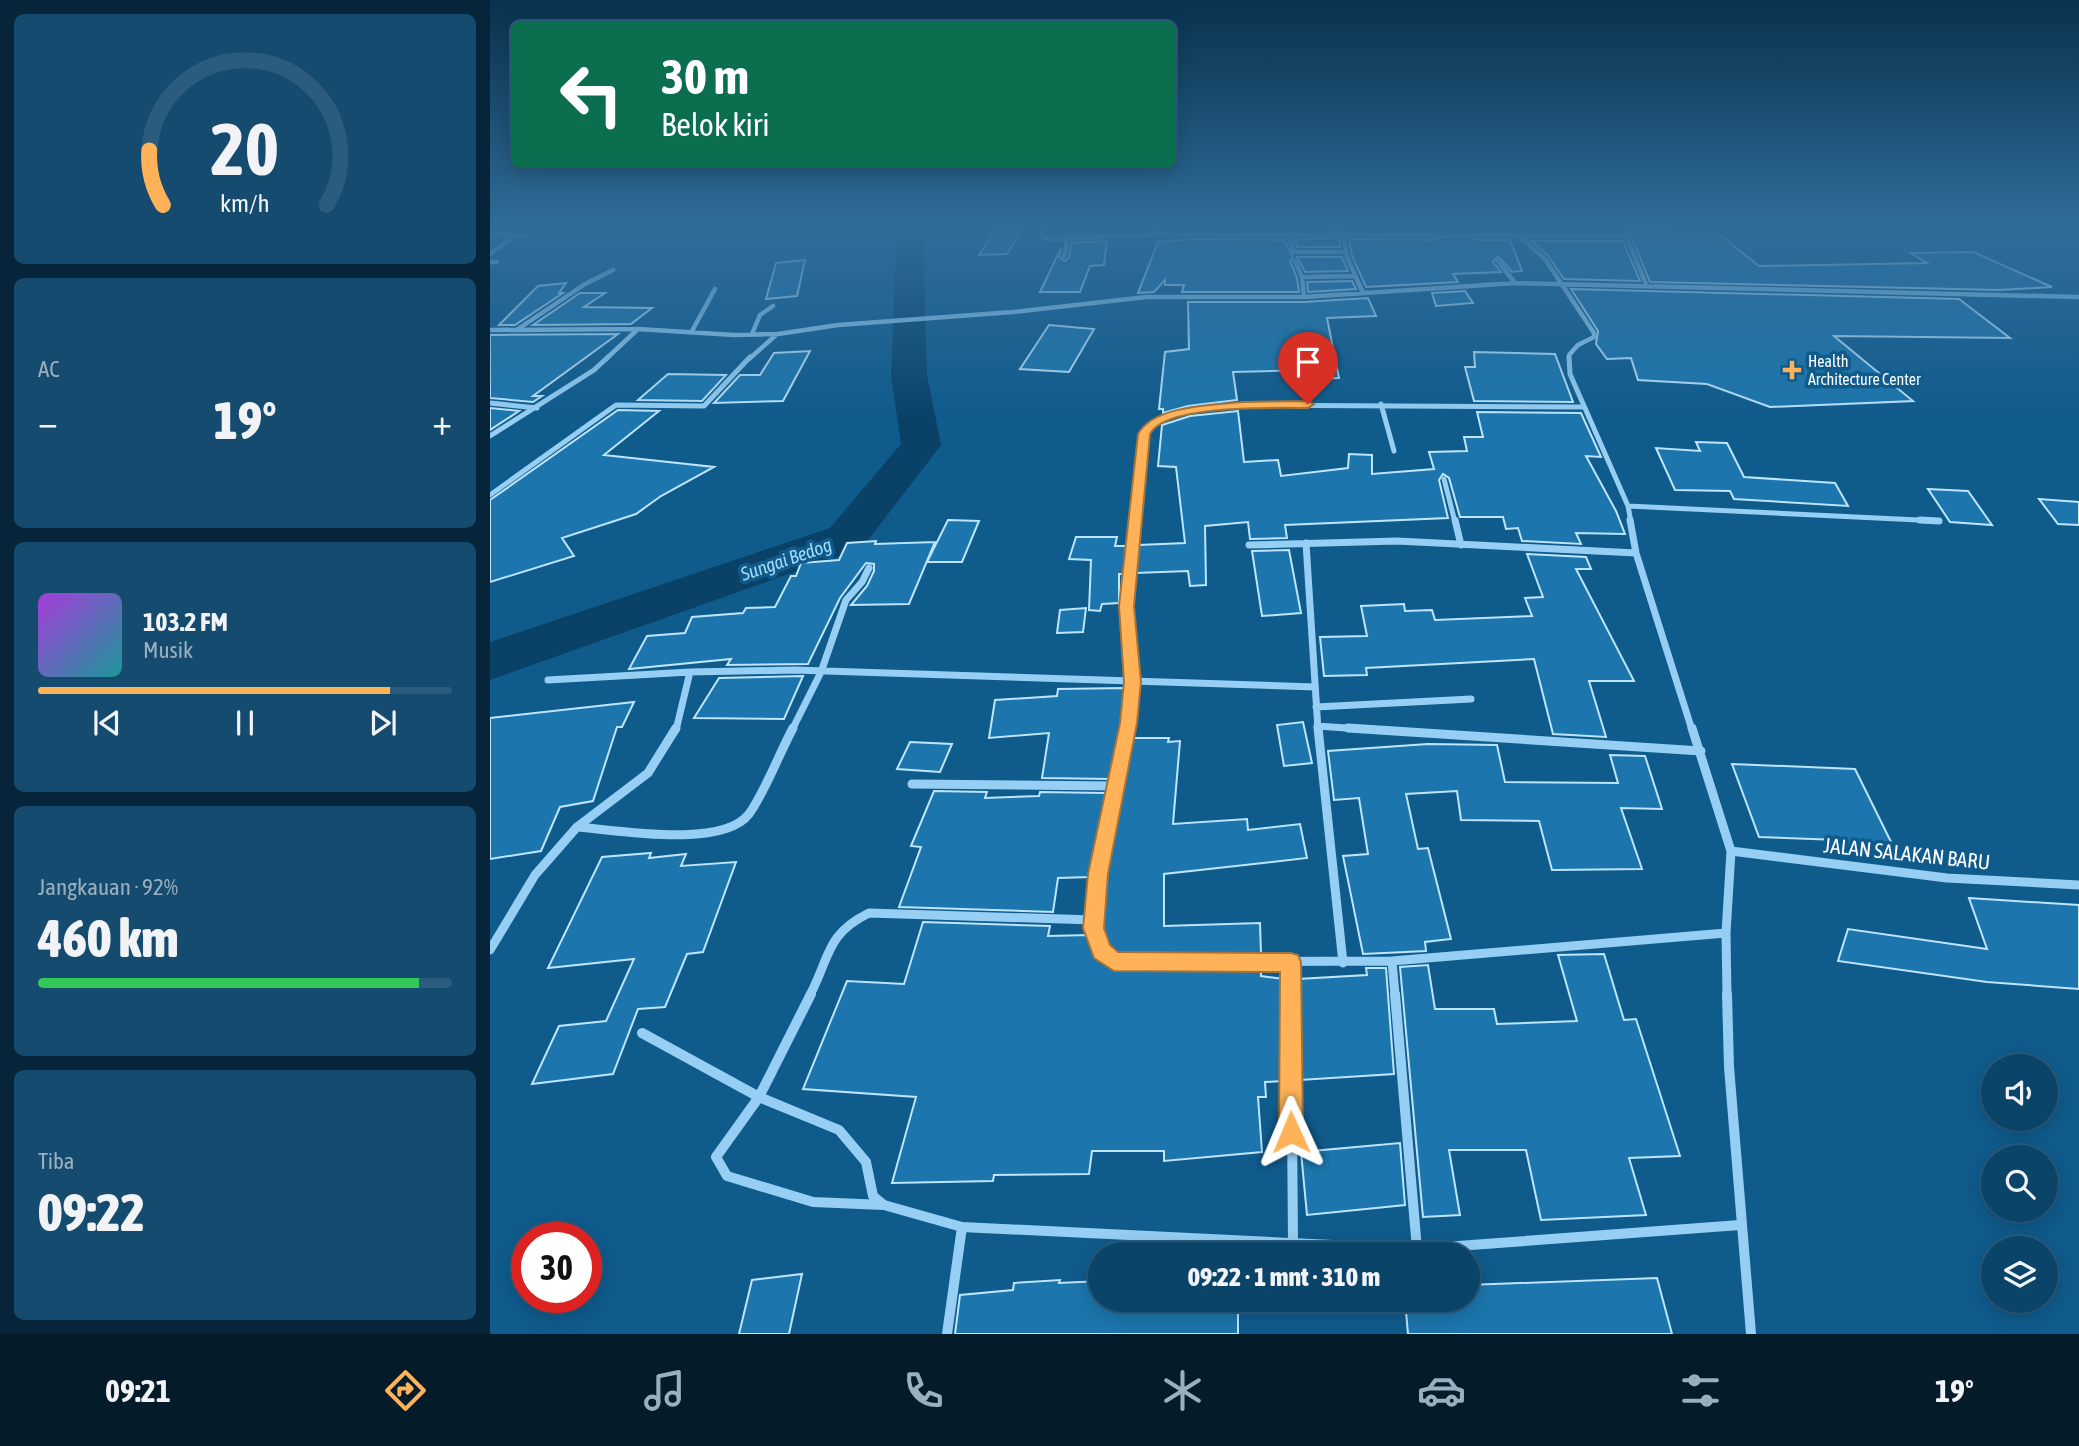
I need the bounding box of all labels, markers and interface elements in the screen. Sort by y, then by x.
text: 30 m [661,48,749,104]
icon: left [546,49,637,140]
text: Belok kiri [661,106,770,143]
text: 20 [211,107,279,190]
text: km/h [220,189,270,217]
pin [1278,332,1338,404]
icon: arrive [1289,343,1327,381]
place label: Health Architecture Center [1808,352,1921,388]
text: AC [38,356,60,382]
marker: Health Architecture Center [1782,360,1802,380]
text: 19° [213,390,277,450]
text: − [38,400,58,443]
text: + [432,400,452,443]
water label: Sungai Bedog [737,533,834,585]
text: 103.2 FM [143,607,228,637]
text: Musik [143,637,193,663]
icon: previous [88,704,126,742]
icon: pause [226,704,264,742]
icon: next [364,704,402,742]
street label: JALAN SALAKAN BARU [1823,832,1991,874]
text: Jangkauan · 92% [38,874,178,900]
text: 460 km [38,908,179,968]
map controls [1981,1054,2058,1313]
button: sound [1981,1054,2058,1131]
position arrow [1254,1095,1328,1169]
button: search [1981,1145,2058,1222]
text: Tiba [38,1148,75,1174]
text: 09:22 [38,1182,145,1242]
speed limit sign: 30 [511,1222,602,1313]
button: layers [1981,1236,2058,1313]
text: 09:22 · 1 mnt · 310 m [1188,1262,1380,1292]
icon: directions [381,1366,430,1415]
icon: music [640,1366,689,1415]
icon: phone [899,1366,948,1415]
icon: climate [1158,1366,1207,1415]
icon: car [1417,1366,1466,1415]
icon: filters [1676,1366,1725,1415]
text: 09:21 [105,1372,171,1409]
text: 19° [1935,1372,1974,1409]

